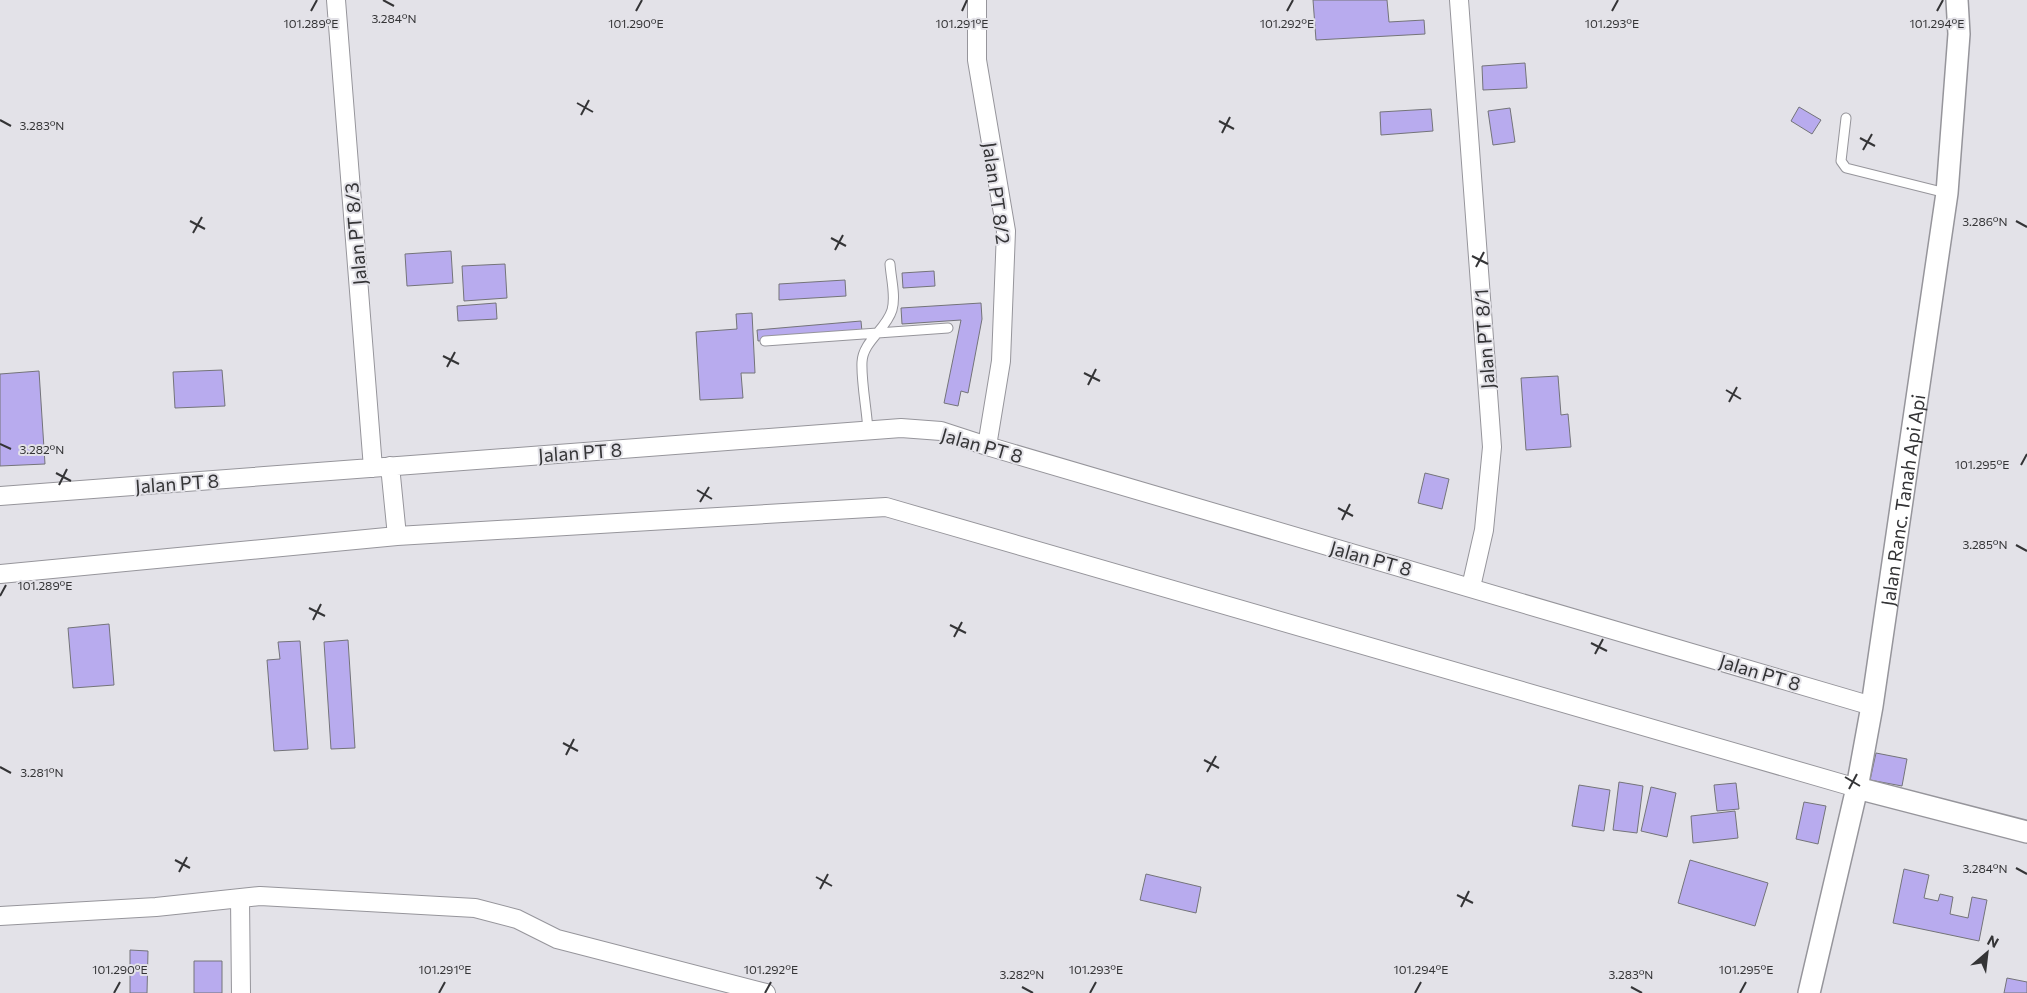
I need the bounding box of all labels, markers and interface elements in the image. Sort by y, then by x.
text: 3.284°N [371,11,417,25]
text: 101.289°E [284,16,338,30]
text: 101.290°E [608,16,664,30]
text: 101.291°E [936,16,988,30]
text: 101.292°E [1260,16,1314,30]
text: 101.293°E [1585,16,1639,30]
text: 101.294°E [1910,16,1964,30]
text: 3.283°N [20,118,64,132]
street label: Jalan PT 8/2 [978,141,1016,245]
street label: Jalan PT 8/3 [339,182,371,286]
text: 3.286°N [1962,214,2008,228]
street label: Jalan PT 8/1 [1469,288,1499,390]
street label: Jalan Ranc. Tanah Api Api [1875,393,1929,608]
street label: Jalan PT 8 [938,422,1026,468]
street label: Jalan PT 8 [537,438,623,466]
text: 3.282°N [20,442,64,456]
text: 101.295°E [1955,457,2009,471]
street label: Jalan PT 8 [134,469,220,497]
street label: Jalan PT 8 [1327,535,1415,581]
text: 3.285°N [1963,537,2007,551]
text: 101.289°E [18,578,72,592]
street label: Jalan PT 8 [1716,649,1804,695]
text: 3.281°N [20,765,64,779]
text: 3.284°N [1962,861,2008,875]
north arrow [1962,928,2012,978]
text: N [1985,931,2002,951]
text: 101.290°E [92,962,148,976]
text: 101.291°E [419,962,471,976]
text: 101.292°E [744,962,798,976]
text: 101.293°E [1069,962,1123,976]
text: 101.294°E [1394,962,1448,976]
text: 101.295°E [1719,962,1773,976]
text: 3.282°N [1000,967,1044,981]
text: 3.283°N [1609,967,1653,981]

